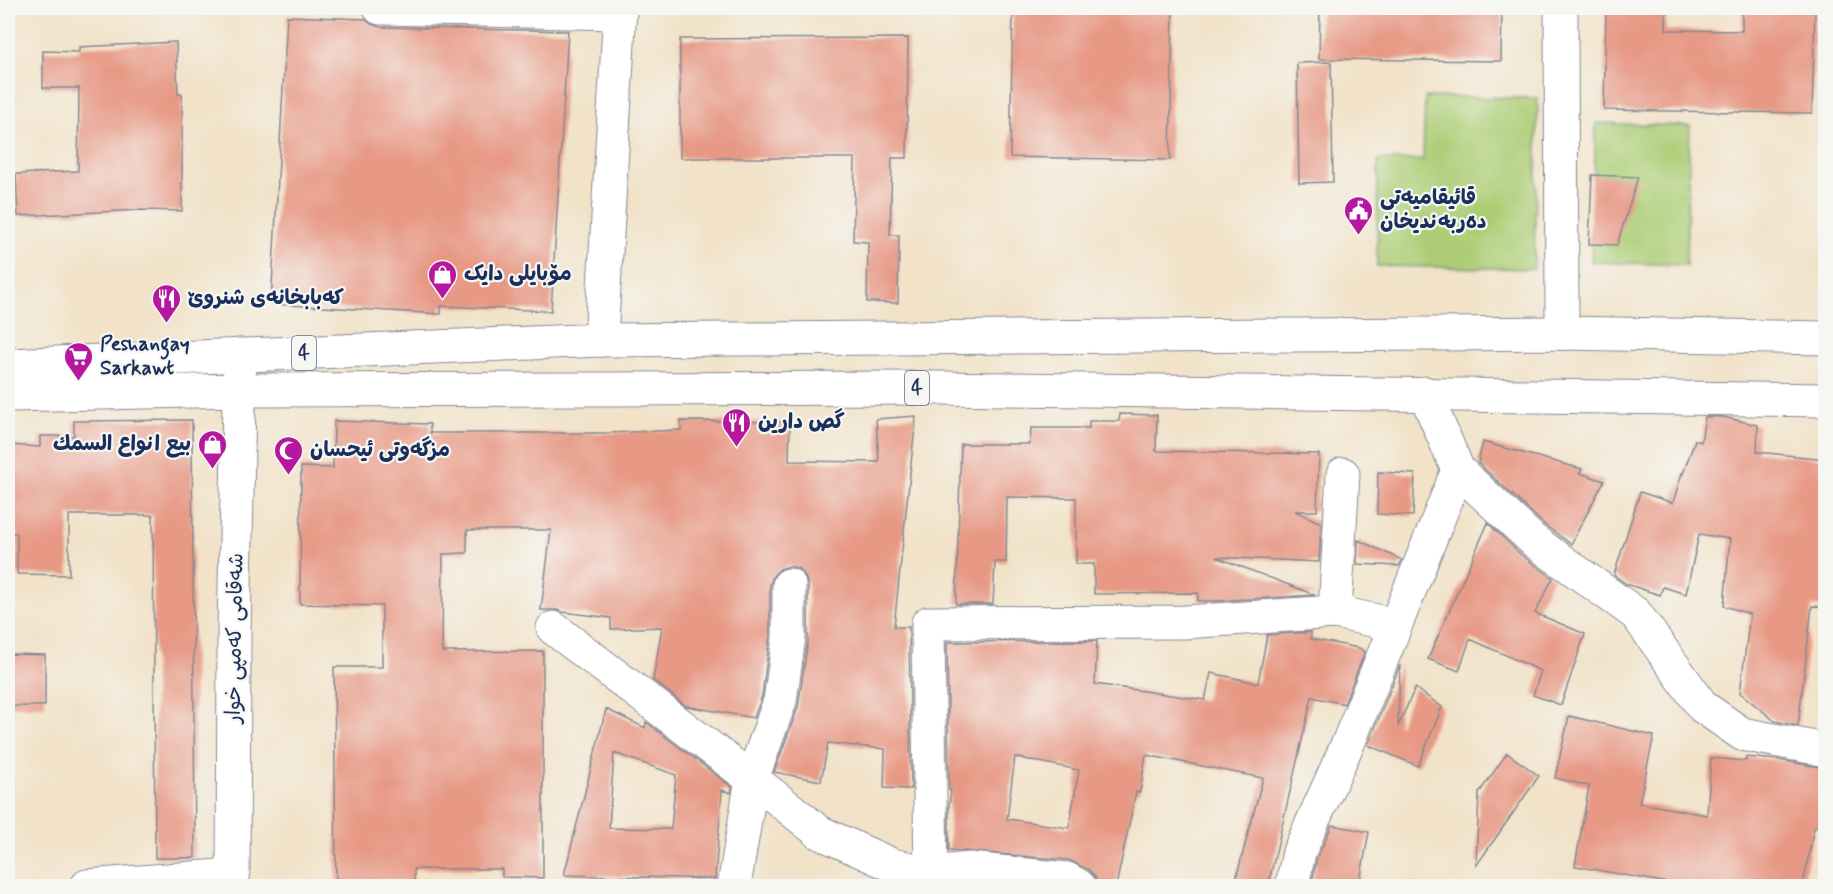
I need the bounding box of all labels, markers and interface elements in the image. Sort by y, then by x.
place label: قائیقامیەتی دەربەندیخان [1380,184,1487,236]
public building icon: قائیقامیەتی دەربەندیخان [1343,194,1375,236]
shop icon: مۆبایلی دایک [427,258,459,300]
place label: مۆبایلی دایک [464,260,572,288]
restaurant icon: کەبابخانەی شنروێ [151,282,183,324]
place label: کەبابخانەی شنروێ [187,284,345,312]
place label: Peshangay Sarkawt [100,330,190,382]
road number: 4 [292,336,316,370]
supermarket icon: Peshangay Sarkawt [63,340,95,382]
road number: 4 [905,371,929,405]
restaurant icon: گص دارین [721,406,753,448]
place label: گص دارین [758,408,845,436]
shop icon: بيع انواع السمك [196,428,228,470]
place label: بيع انواع السمك [53,430,191,458]
mosque icon: مزگەوتی ئیحسان [273,434,305,476]
place label: مزگەوتی ئیحسان [310,436,450,464]
street label: شەقامی کەمپی خوار [219,553,250,725]

